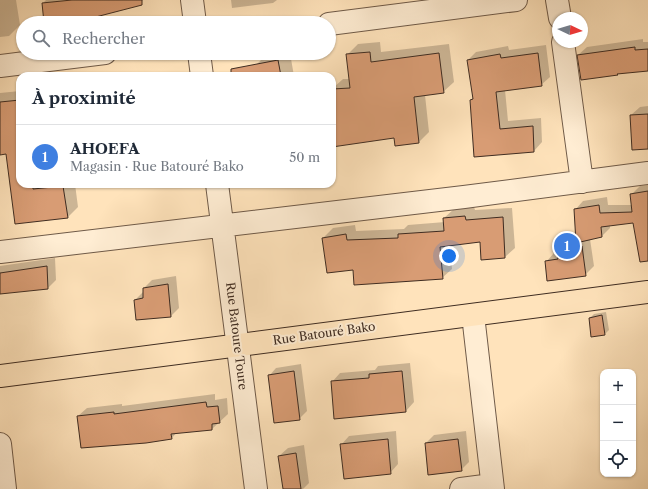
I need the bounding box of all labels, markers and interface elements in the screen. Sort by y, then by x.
north arrow [552,12,588,48]
search box [16,16,336,60]
icon: search [30,27,52,49]
text: Rechercher [62,29,145,48]
text: À proximité [32,88,136,108]
text: AHOEFA [70,139,140,158]
text: 1 [42,149,48,165]
text: 50 m [289,149,320,165]
text: Magasin · Rue Batouré Bako [70,158,244,174]
pin: 1 [554,231,580,261]
your location [439,246,459,266]
street label: Rue Batoure Toure [223,281,251,391]
street label: Rue Batouré Bako [272,318,376,348]
map controls [600,369,636,477]
button: + [600,369,636,405]
button: − [600,405,636,441]
button: locate [600,441,636,477]

